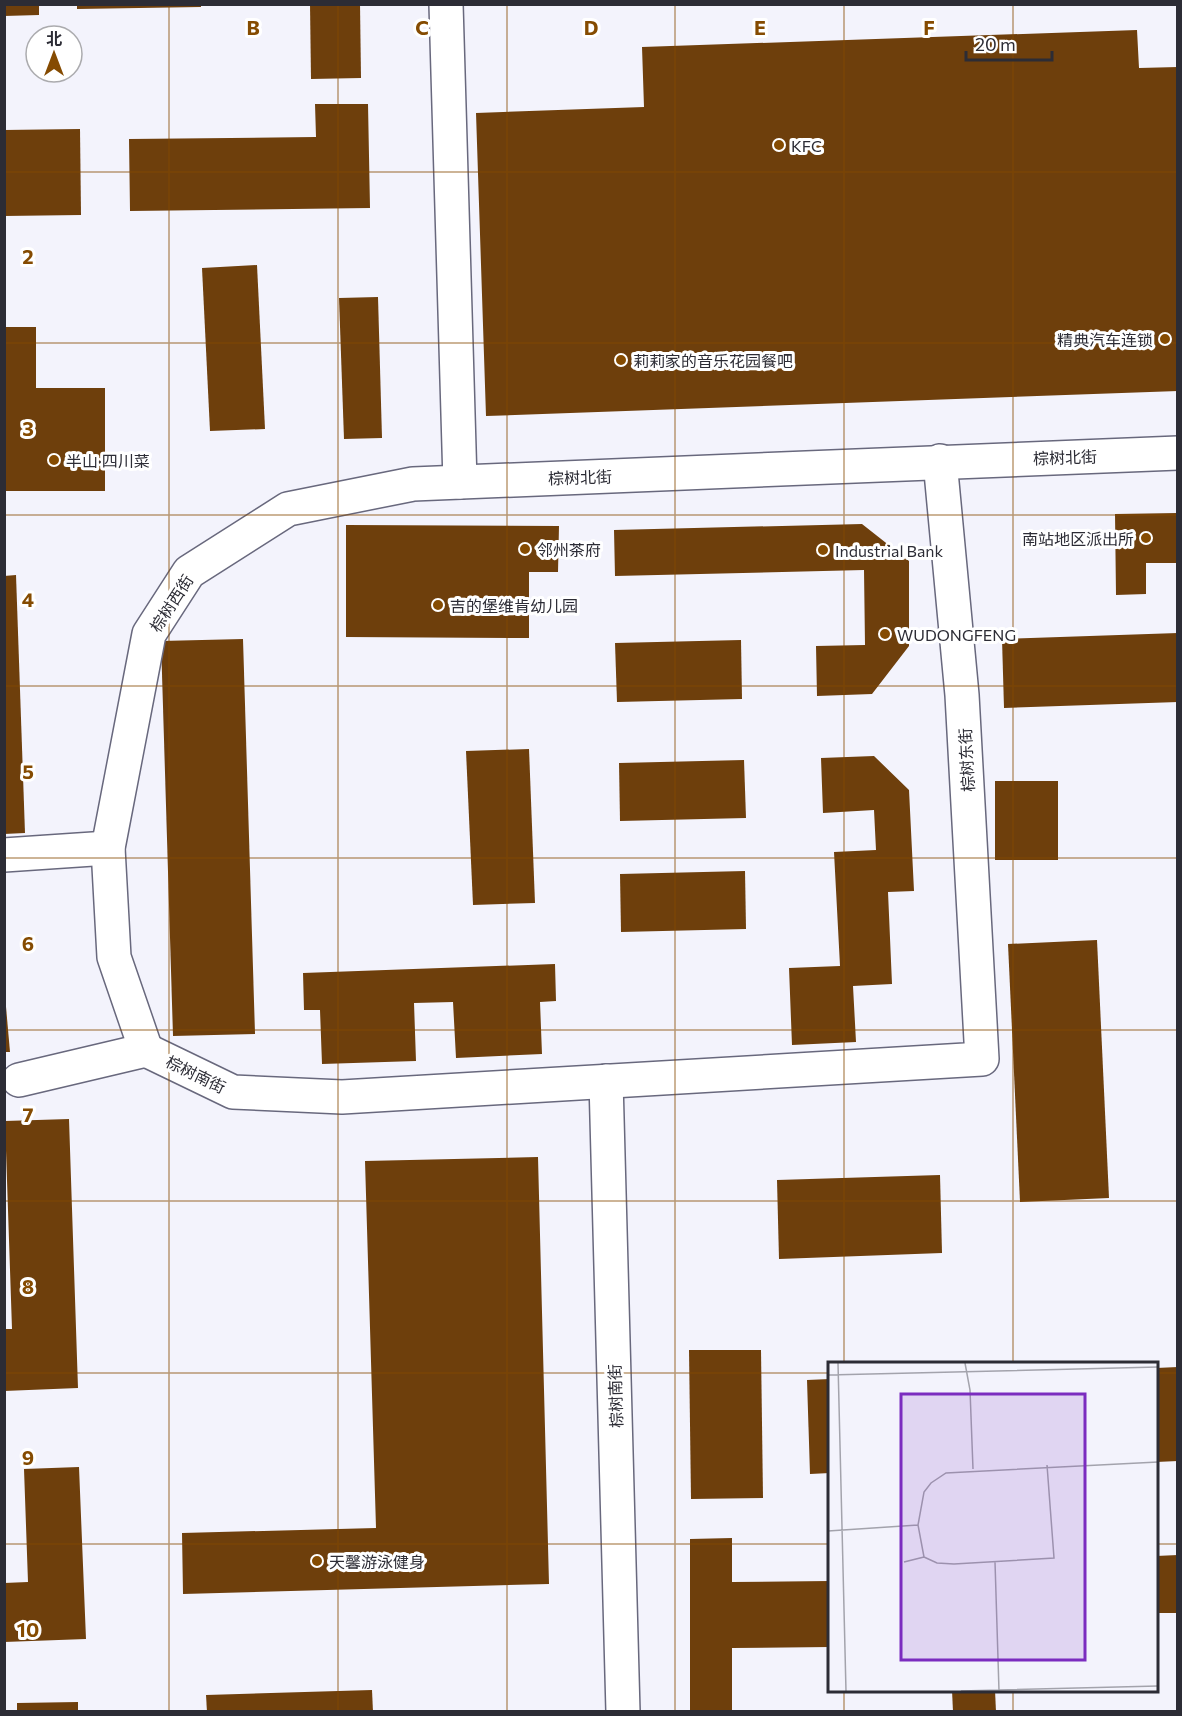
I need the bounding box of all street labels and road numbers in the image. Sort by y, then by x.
street label: 棕树北街 [1033,446,1097,468]
street label: 棕树北街 [548,466,612,488]
street label: 棕树西街 [146,571,196,635]
street label: 棕树东街 [955,728,977,792]
street label: 棕树南街 [163,1051,229,1097]
street label: 棕树南街 [604,1364,626,1428]

